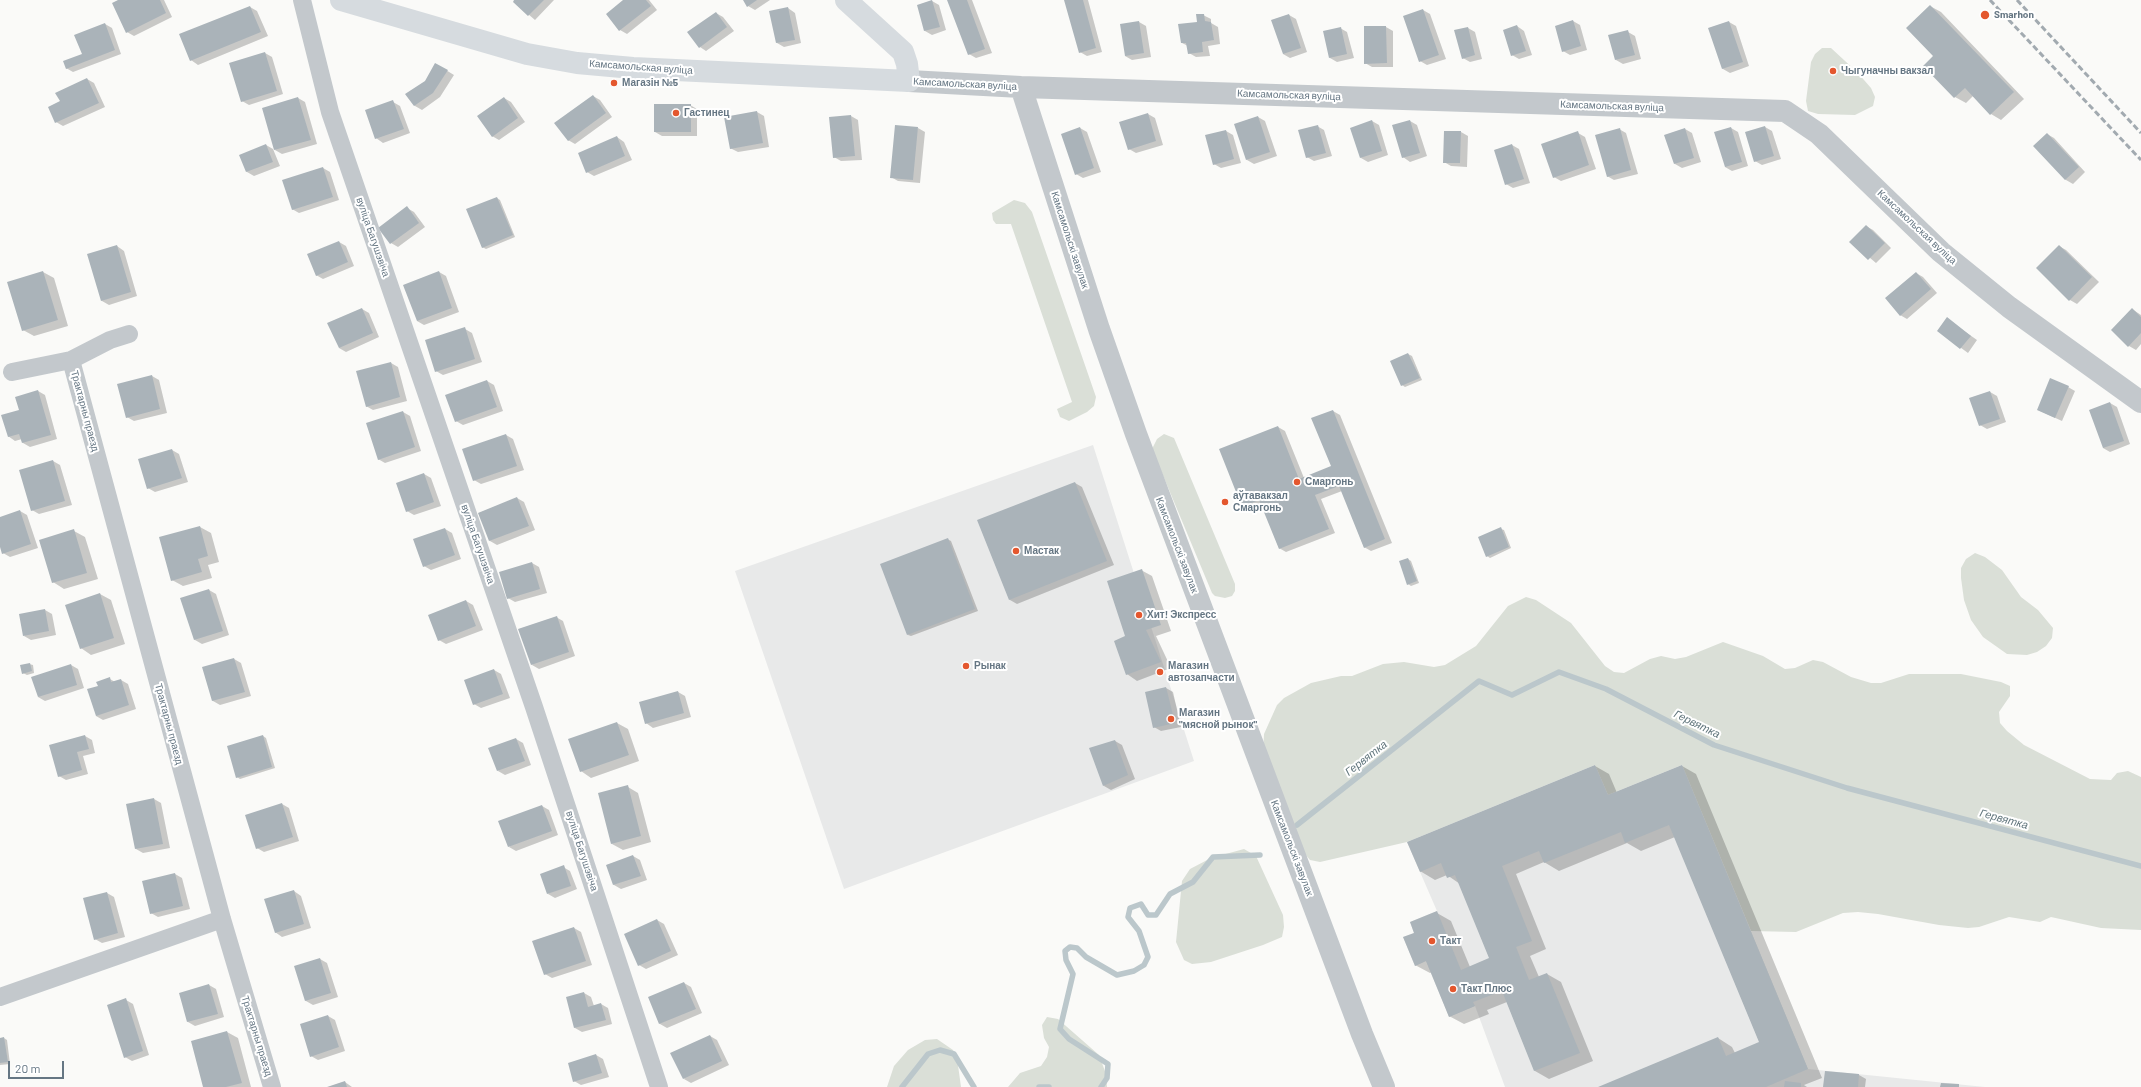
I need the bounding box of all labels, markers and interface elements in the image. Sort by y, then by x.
marker: Smarhon [1979,9,1991,21]
place label: Smarhon [1994,9,2034,21]
street label: Камсамольская вуліца [589,57,693,77]
place label: Чыгуначны вакзал [1841,65,1933,77]
marker: Чыгуначны вакзал [1828,66,1838,76]
street label: Камсамольская вуліца [913,75,1017,93]
place label: Магазін №5 [622,77,678,89]
marker: Магазін №5 [609,78,619,88]
street label: Камсамольская вуліца [1237,87,1341,103]
street label: Камсамольская вуліца [1560,98,1664,114]
place label: Гастинец [684,107,729,119]
marker: Гастинец [671,108,681,118]
street label: Камсамольская вуліца [1875,187,1959,267]
street label: Камсамольскі завулак [1049,190,1091,290]
street label: вуліца Багушэвіча [354,196,392,278]
street label: Трактарны праезд [68,369,102,453]
place label: Смаргонь [1305,476,1353,488]
marker: Смаргонь [1292,477,1302,487]
place label: аўтавакзал Смаргонь [1233,490,1288,514]
street label: Камсамольскі завулак [1153,495,1201,595]
marker: аўтавакзал Смаргонь [1220,497,1230,507]
street label: вуліца Багушэвіча [459,503,497,585]
place label: Мастак [1024,545,1059,557]
marker: Мастак [1011,546,1021,556]
place label: Хит! Экспресс [1147,609,1216,621]
marker: Хит! Экспресс [1134,610,1144,620]
place label: Рынак [974,660,1006,672]
place label: Магазин автозапчасти [1168,660,1235,684]
marker: Рынак [961,661,971,671]
marker: Магазин автозапчасти [1155,667,1165,677]
street label: Трактарны праезд [152,682,186,766]
place label: Магазин "мясной рынок" [1179,707,1257,730]
water label: Гервятка [1672,707,1722,741]
marker: Магазин "мясной рынок" [1166,714,1176,724]
water label: Гервятка [1342,738,1390,778]
street label: Камсамольскі завулак [1268,798,1316,898]
water label: Гервятка [1978,806,2030,832]
street label: вуліца Багушэвіча [563,809,601,893]
place label: Такт [1440,935,1461,947]
marker: Такт [1427,936,1437,946]
place label: Такт Плюс [1461,983,1512,995]
marker: Такт Плюс [1448,984,1458,994]
street label: Трактарны праезд [239,994,275,1078]
scale bar [10,1053,66,1079]
text: 20 m [15,1061,41,1075]

